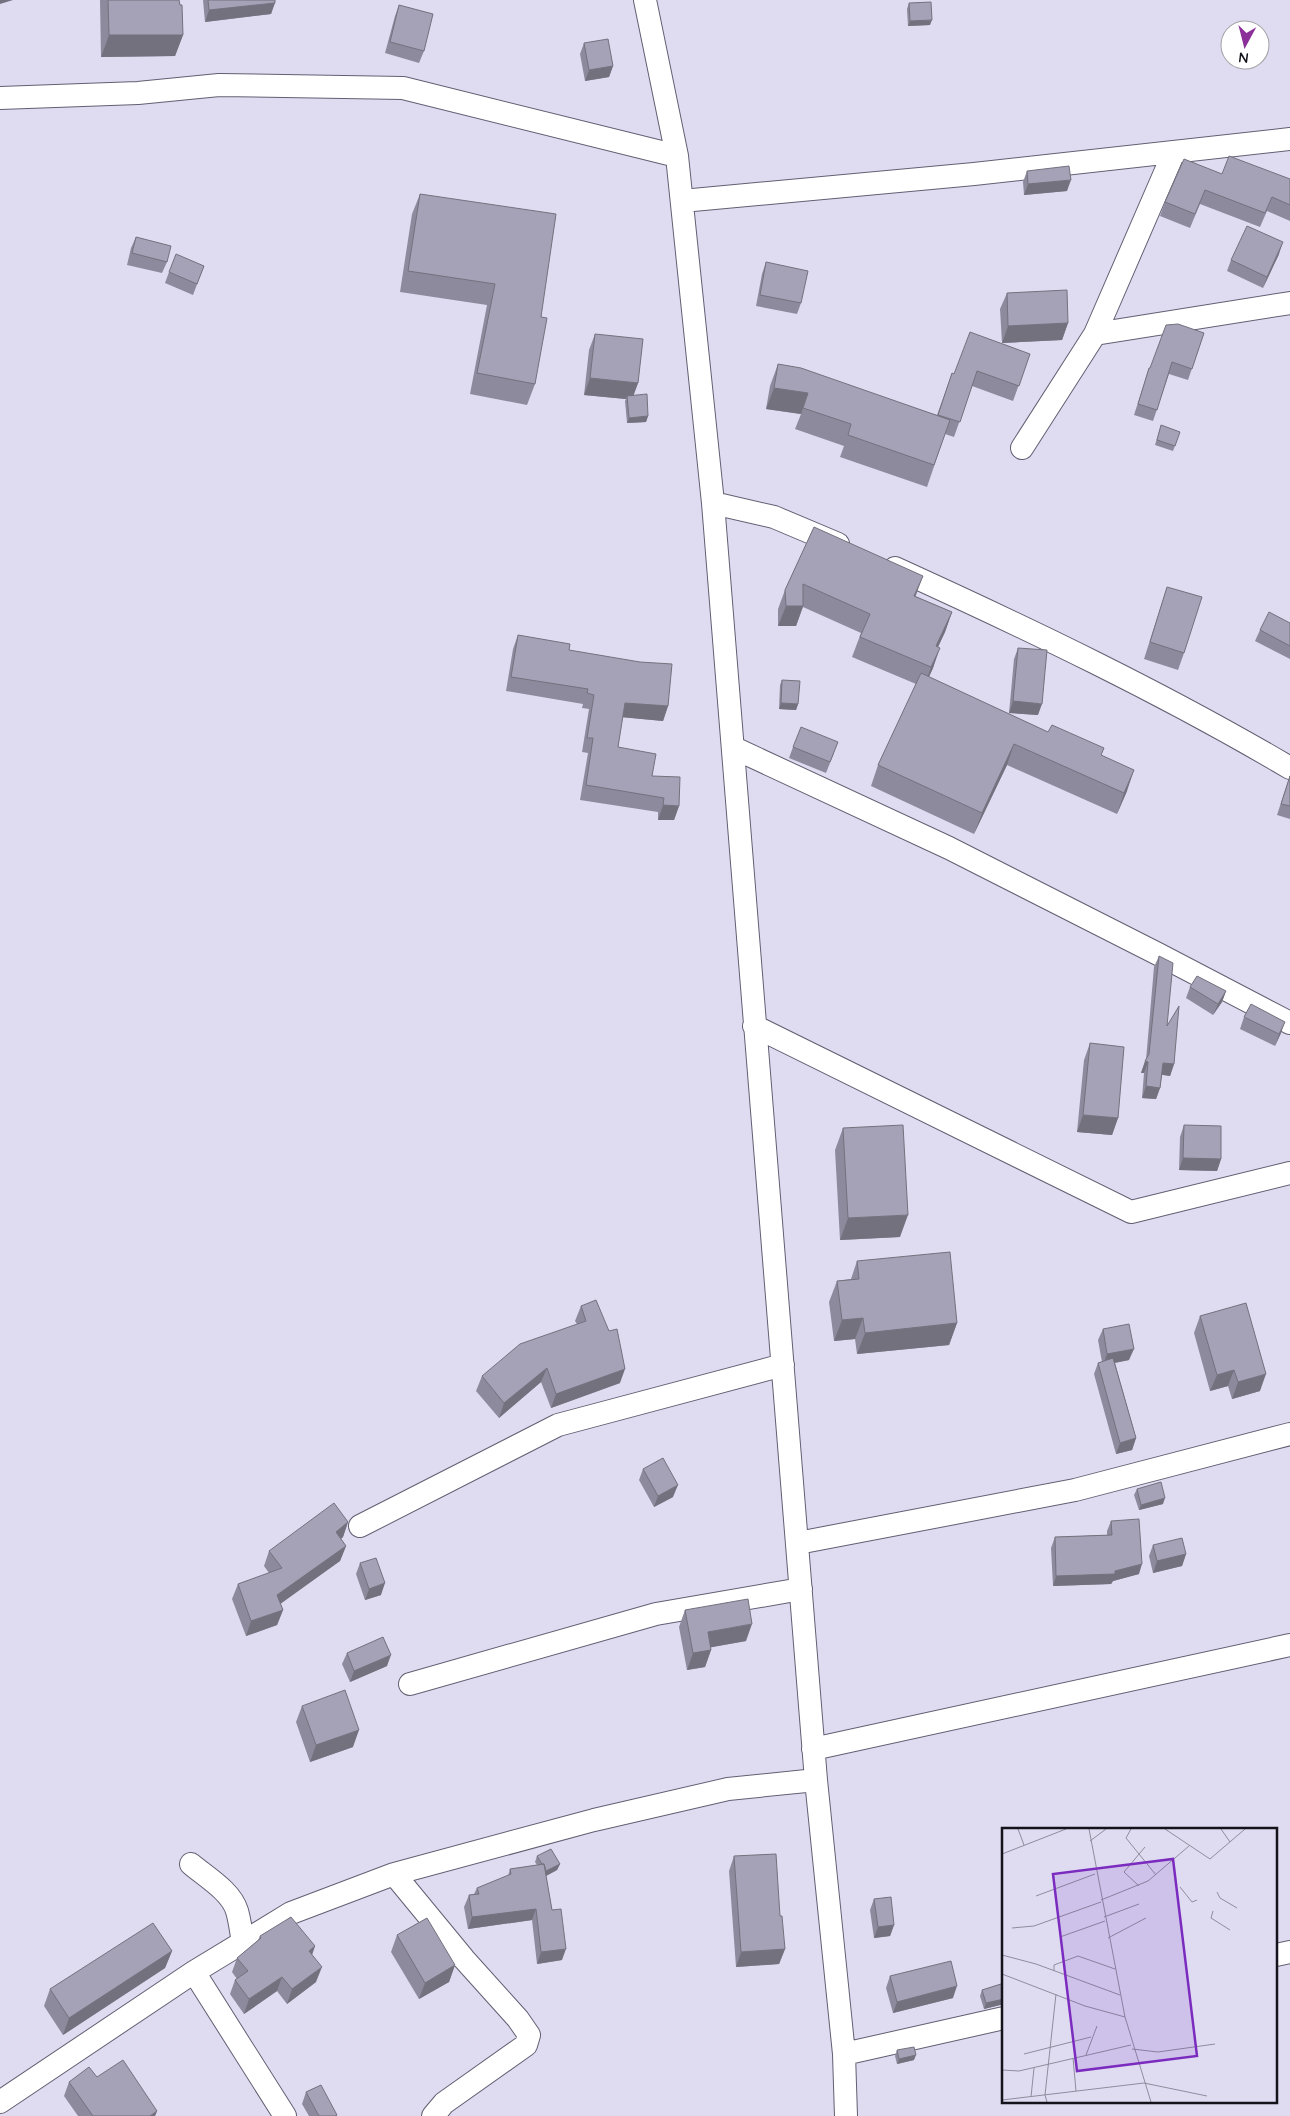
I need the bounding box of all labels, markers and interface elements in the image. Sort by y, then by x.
north arrow [1220,20,1270,70]
text: N [1237,48,1250,67]
inset map [1002,1828,1278,2104]

